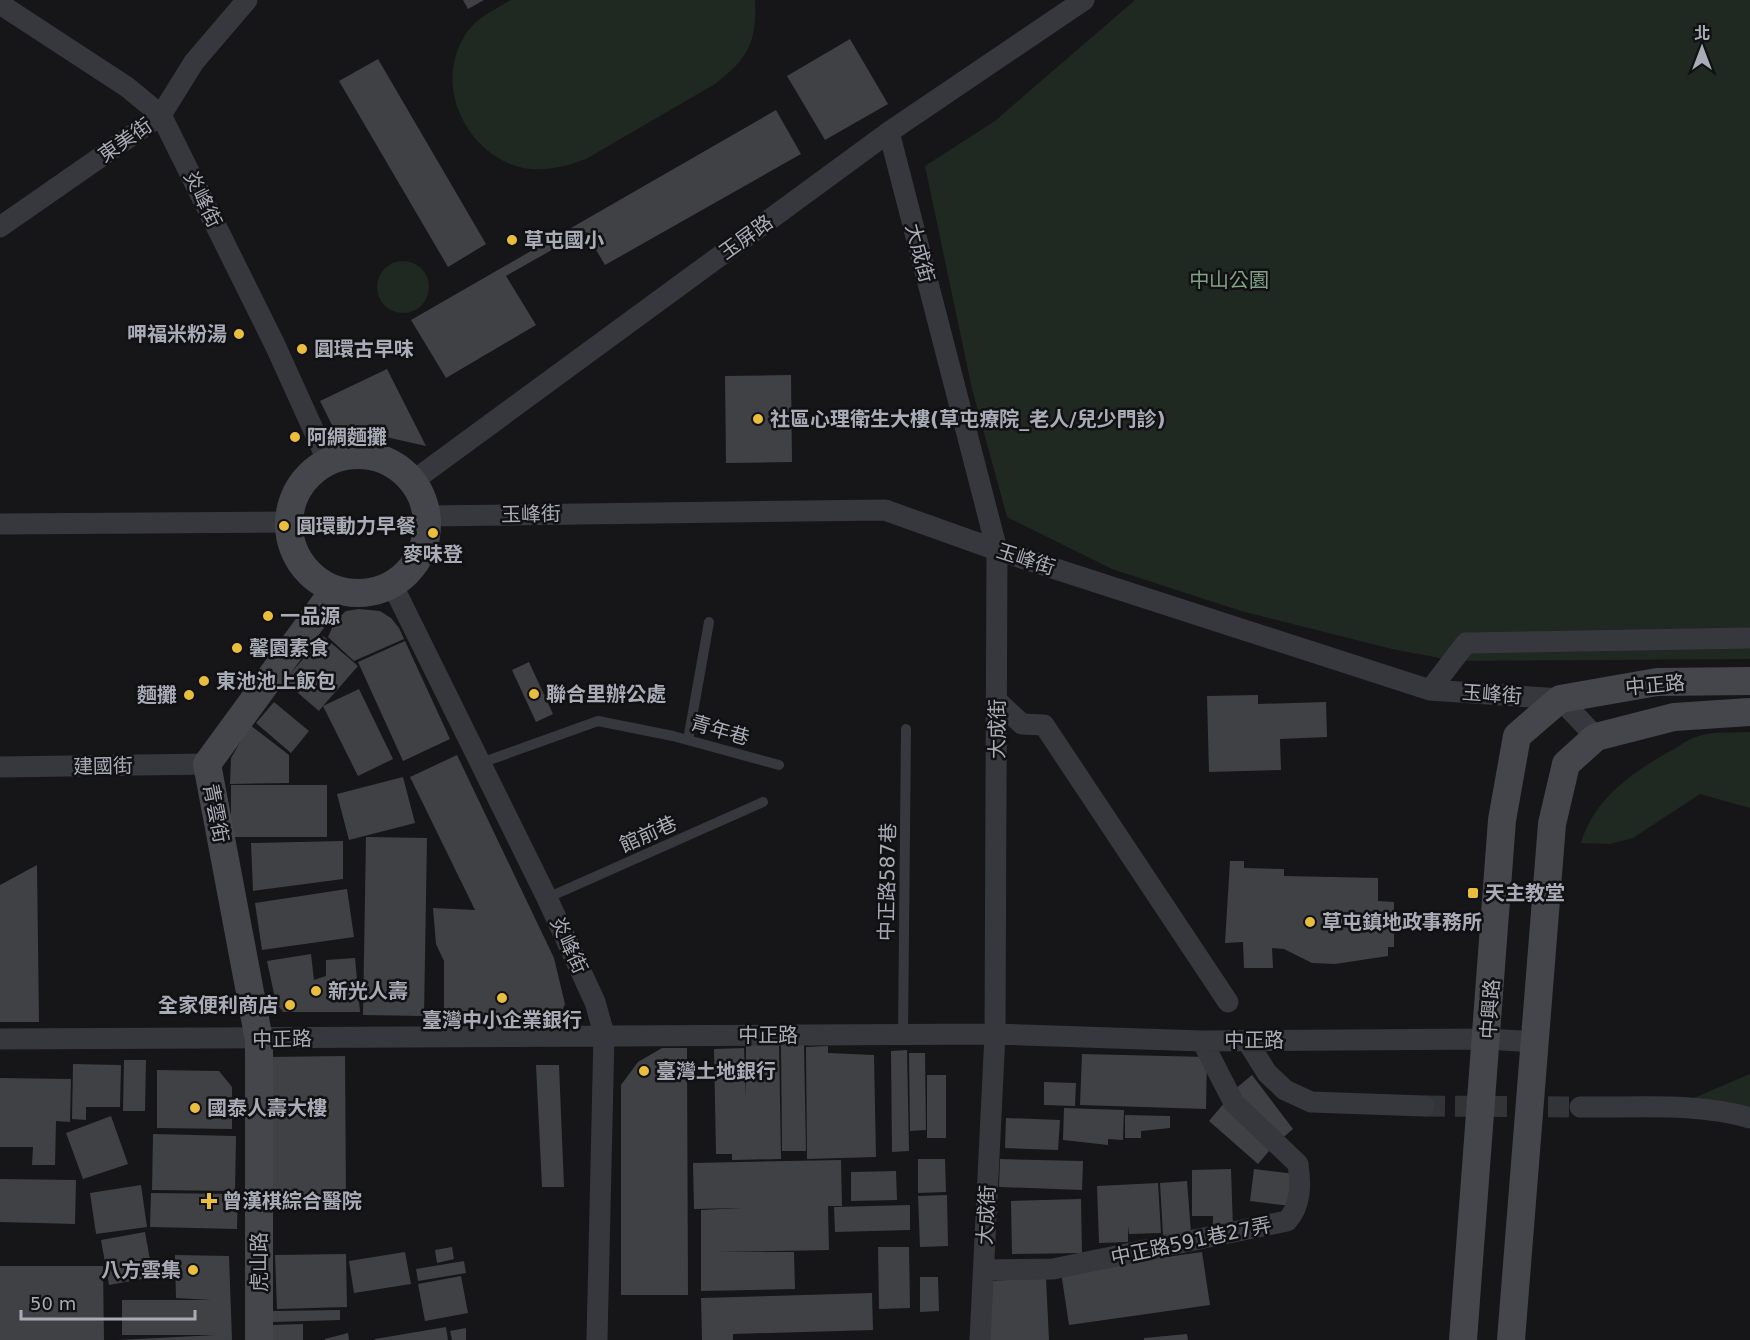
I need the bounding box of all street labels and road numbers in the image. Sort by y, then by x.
street label: 東美街 [94,113,156,167]
street label: 炎峰街 [179,167,227,231]
street label: 玉屏路 [715,210,777,264]
street label: 大成街 [901,221,939,285]
street label: 玉峰街 [501,501,561,527]
street label: 玉峰街 [994,538,1058,580]
street label: 中正路 [1624,670,1686,700]
street label: 玉峰街 [1461,680,1523,708]
street label: 大成街 [985,699,1009,759]
street label: 青年巷 [688,710,752,750]
street label: 建國街 [73,753,133,779]
street label: 青雲街 [198,781,234,845]
street label: 館前巷 [616,811,680,857]
street label: 中正路587巷 [874,823,900,941]
street label: 炎峰街 [545,913,593,977]
street label: 中興路 [1476,978,1504,1040]
street label: 中正路 [738,1023,798,1047]
street label: 中正路 [252,1026,312,1052]
street label: 中正路 [1224,1028,1284,1052]
street label: 大成街 [972,1184,1000,1246]
street label: 中正路591巷27弄 [1108,1212,1274,1270]
street label: 虎山路 [247,1232,271,1292]

